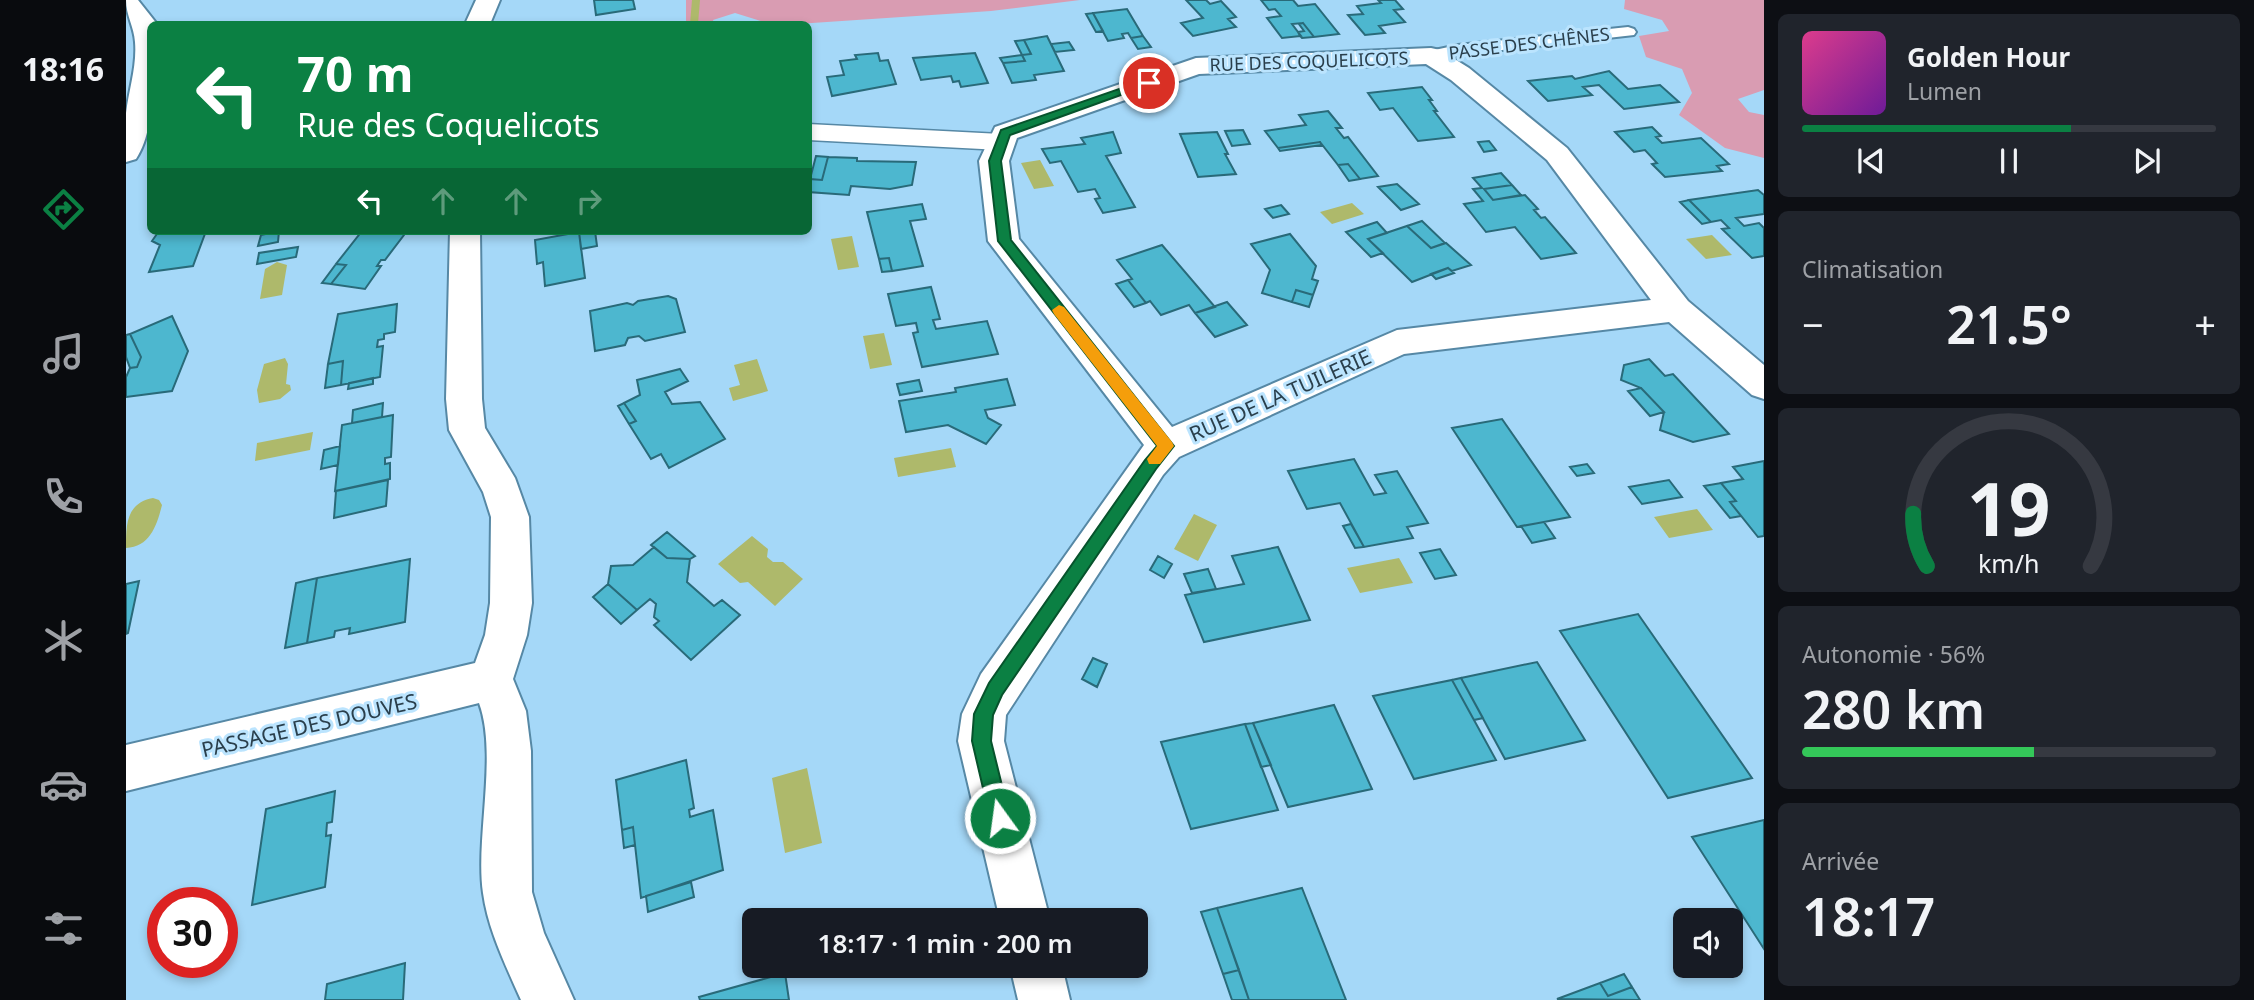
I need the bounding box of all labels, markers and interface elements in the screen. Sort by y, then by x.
street label: PASSE DES CHÊNES [1447,21,1611,65]
text: Golden Hour [1907,39,2070,75]
text: 70 m [297,40,414,106]
street label: RUE DES COQUELICOTS [1209,46,1409,76]
text: 18:16 [22,47,104,90]
icon: left [182,49,273,140]
pin [1119,53,1179,113]
icon: arrive [1130,64,1168,102]
text: Lumen [1907,75,1982,107]
text: Rue des Coquelicots [297,103,600,146]
icon: previous [1852,142,1890,180]
icon: pause [1990,142,2028,180]
icon: next [2128,142,2166,180]
icon: left [351,182,389,220]
icon: ahead [424,182,462,220]
icon: ahead [497,182,535,220]
icon: right [570,182,608,220]
icon: directions [39,185,88,234]
text: Climatisation [1802,253,1943,285]
text: 21.5° [1946,288,2072,359]
text: − [1802,298,1824,350]
text: + [2194,298,2216,350]
icon: music [39,329,88,378]
street label: RUE DE LA TUILERIE [1185,342,1375,448]
text: 19 [1967,458,2051,557]
icon: phone [39,472,88,521]
text: km/h [1978,546,2040,580]
icon: climate [39,616,88,665]
text: Autonomie · 56% [1802,638,1985,670]
text: 280 km [1802,673,1985,744]
street label: PASSAGE DES DOUVES [198,687,420,763]
icon: car [39,760,88,809]
position arrow [963,781,1037,855]
text: Arrivée [1802,845,1879,877]
text: 18:17 [1802,880,1935,951]
speed limit sign: 30 [147,887,238,978]
icon: filters [39,904,88,953]
map controls [1673,908,1743,978]
button: sound [1673,908,1743,978]
text: 18:17 · 1 min · 200 m [818,925,1072,961]

